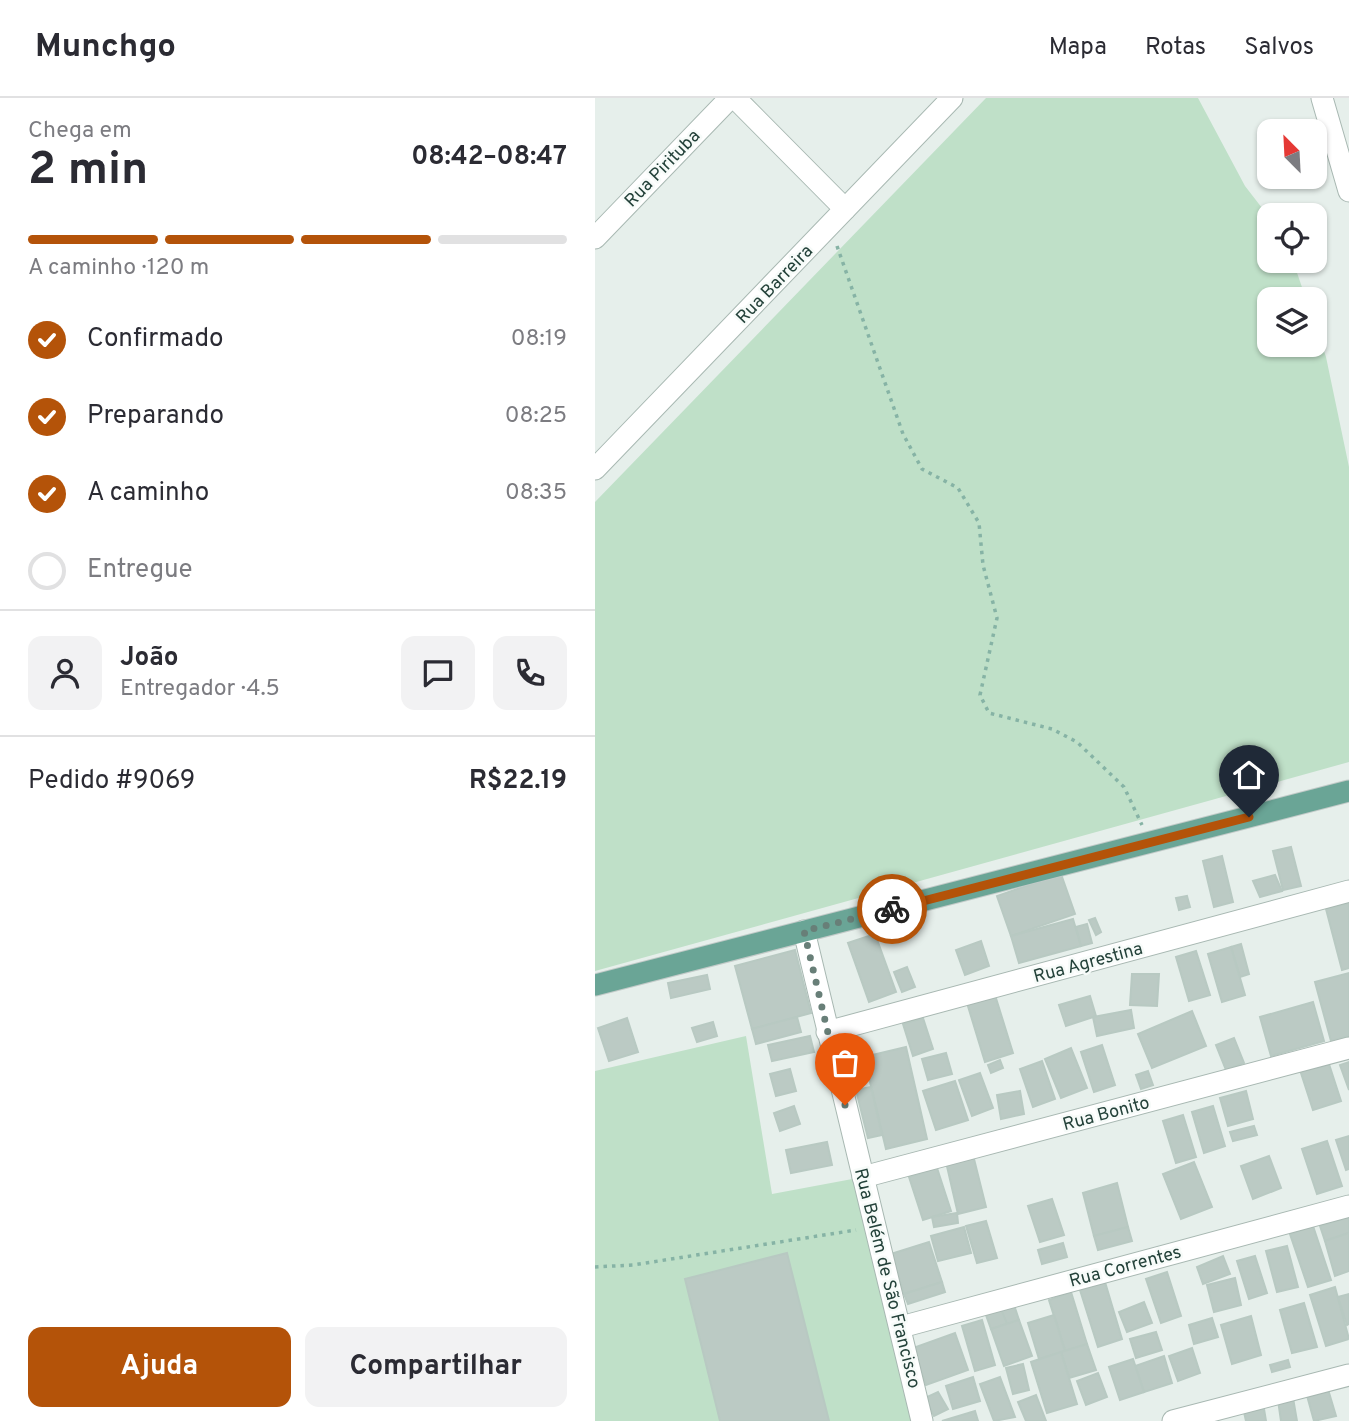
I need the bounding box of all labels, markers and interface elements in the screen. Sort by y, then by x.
text: Munchgo [35,27,176,69]
text: Mapa [1049,33,1107,63]
text: Rotas [1145,33,1206,63]
text: Salvos [1244,33,1314,63]
text: Chega em [28,117,132,146]
north arrow [1257,119,1327,189]
map controls [1257,119,1327,357]
street label: Rua Pirituba [620,125,706,213]
text: 08:42–08:47 [411,141,567,174]
text: 2 min [28,142,148,201]
button: locate [1257,203,1327,273]
street label: Rua Barreira [732,241,818,329]
text: A caminho · 120 m [28,254,209,283]
button: layers [1257,287,1327,357]
icon: check [28,321,66,359]
text: Confirmado [87,323,224,356]
text: 08:19 [511,325,567,354]
icon: check [28,398,66,436]
text: Preparando [87,400,224,433]
text: 08:25 [505,402,567,431]
icon: check [28,475,66,513]
text: A caminho [87,477,209,510]
text: 08:35 [505,479,567,508]
text: Entregue [87,554,193,587]
button: person [28,636,102,710]
button: chat [401,636,475,710]
button: phone [493,636,567,710]
text: João [120,642,178,675]
text: Entregador · 4.5 [120,675,280,704]
pin [1219,745,1279,817]
icon: home [1230,756,1268,794]
text: Pedido #9069 [28,765,195,798]
text: R$22.19 [469,765,567,798]
courier [857,874,927,944]
icon: bike [873,890,911,928]
street label: Rua Agrestina [1031,938,1146,989]
pin [815,1033,875,1105]
icon: bag [826,1044,864,1082]
street label: Rua Bonito [1060,1092,1152,1137]
street label: Rua Belém de São Francisco [848,1166,925,1391]
street label: Rua Correntes [1067,1241,1184,1293]
button: Ajuda [28,1327,291,1407]
button: Compartilhar [305,1327,567,1407]

